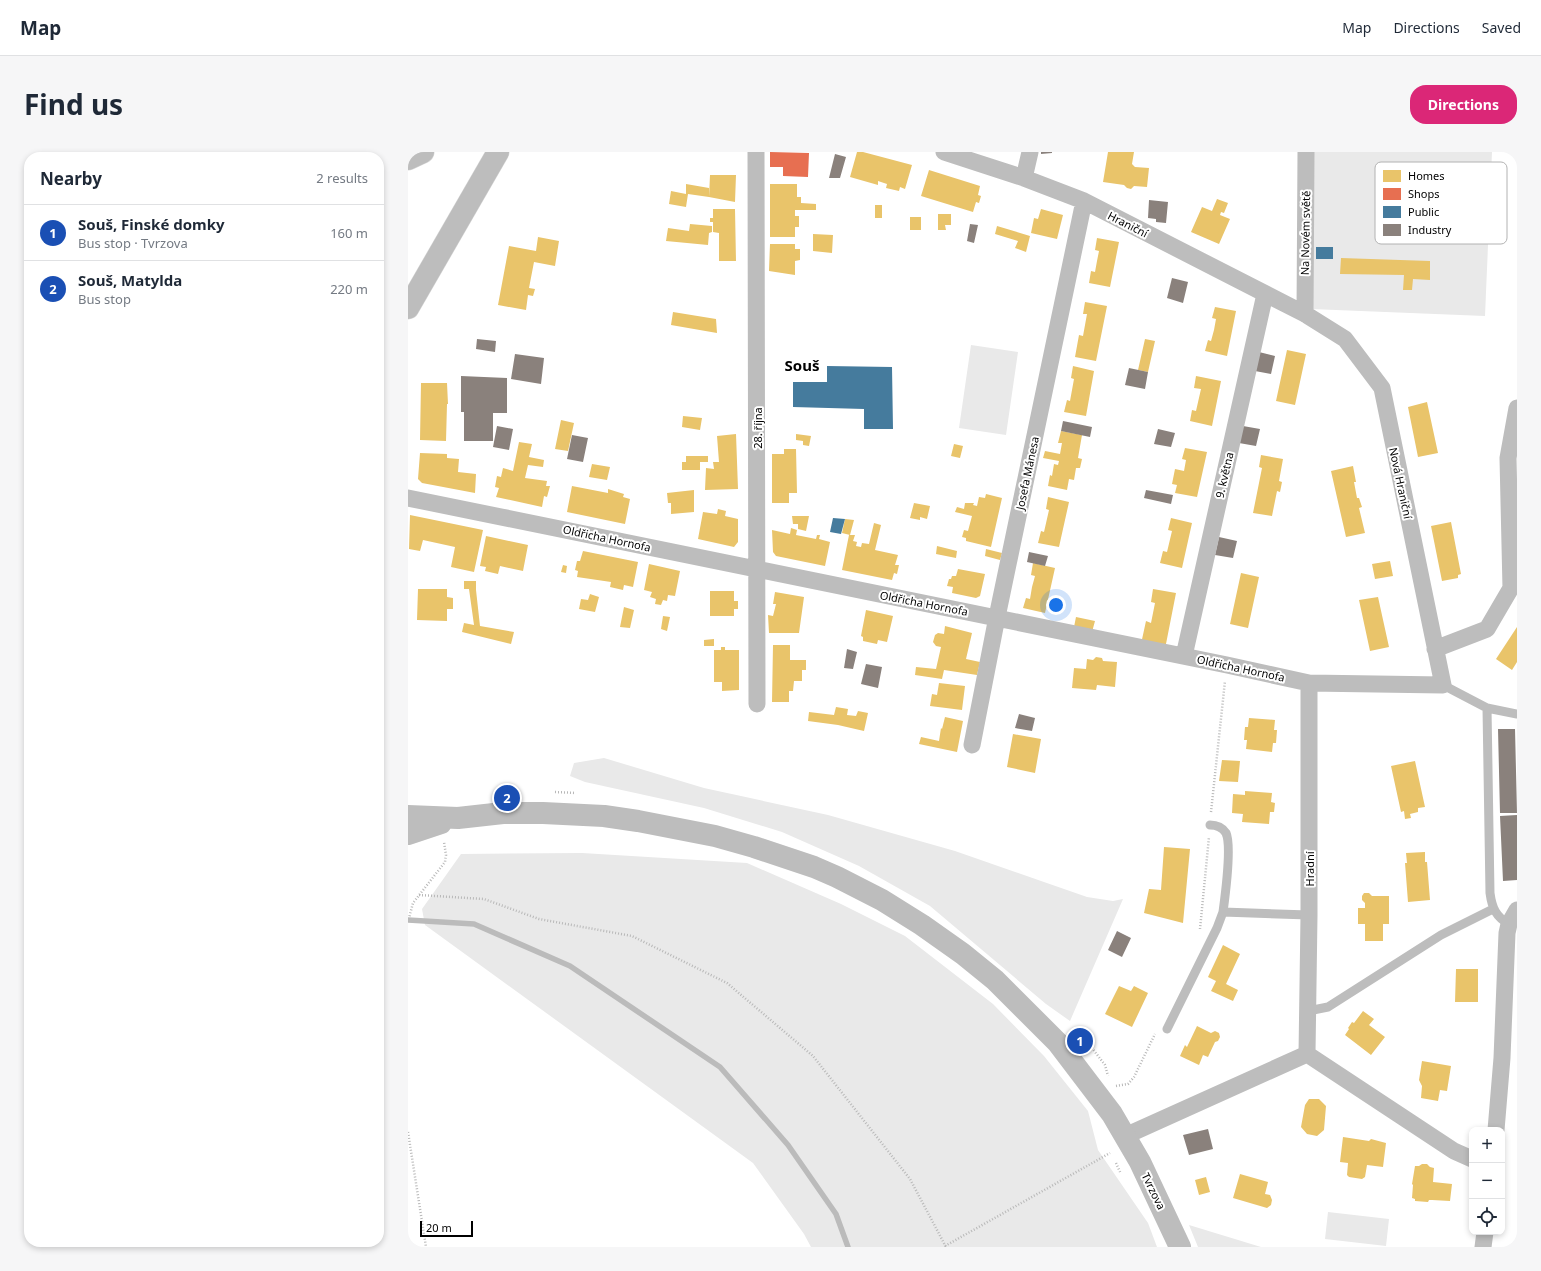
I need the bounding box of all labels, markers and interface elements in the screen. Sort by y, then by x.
text: Map [20,15,61,41]
text: Map [1342,18,1371,37]
text: Directions [1393,18,1460,37]
text: Saved [1482,18,1521,37]
text: Find us [24,85,123,123]
button: Directions [1410,85,1517,124]
legend [1375,162,1507,244]
text: Nearby [40,167,102,190]
text: Homes [1408,168,1445,183]
text: 2 results [316,169,368,187]
text: Shops [1408,186,1440,201]
street label: Na Novém světě [1297,191,1313,275]
text: Public [1408,204,1439,219]
street label: Hraniční [1105,208,1152,241]
text: Souš, Finské domky [78,214,225,234]
text: Industry [1408,222,1452,237]
text: 1 [49,224,57,242]
text: 160 m [330,224,368,242]
text: Bus stop · Tvrzova [78,234,188,252]
text: Souš, Matylda [78,270,182,290]
text: 2 [49,280,57,298]
text: 220 m [330,280,368,298]
text: Bus stop [78,290,131,308]
district label: Souš [785,355,820,375]
street label: 28. října [750,407,765,449]
street label: Josefa Mánesa [1012,435,1042,512]
street label: Nová Hraniční [1386,446,1416,521]
street label: 9. května [1211,451,1237,499]
street label: Oldřicha Hornofa [562,521,652,555]
street label: Oldřicha Hornofa [879,587,969,619]
your location [1046,595,1066,615]
street label: Oldřicha Hornofa [1196,651,1286,685]
pin: 2 [494,783,520,813]
street label: Hradní [1302,850,1317,887]
pin: 1 [1067,1026,1093,1056]
map controls [1469,1127,1505,1235]
button: + [1469,1127,1505,1163]
button: − [1469,1163,1505,1199]
street label: Tvrzova [1139,1170,1169,1212]
button: locate [1469,1199,1505,1235]
scale bar [420,1219,473,1238]
text: 20 m [426,1220,452,1235]

